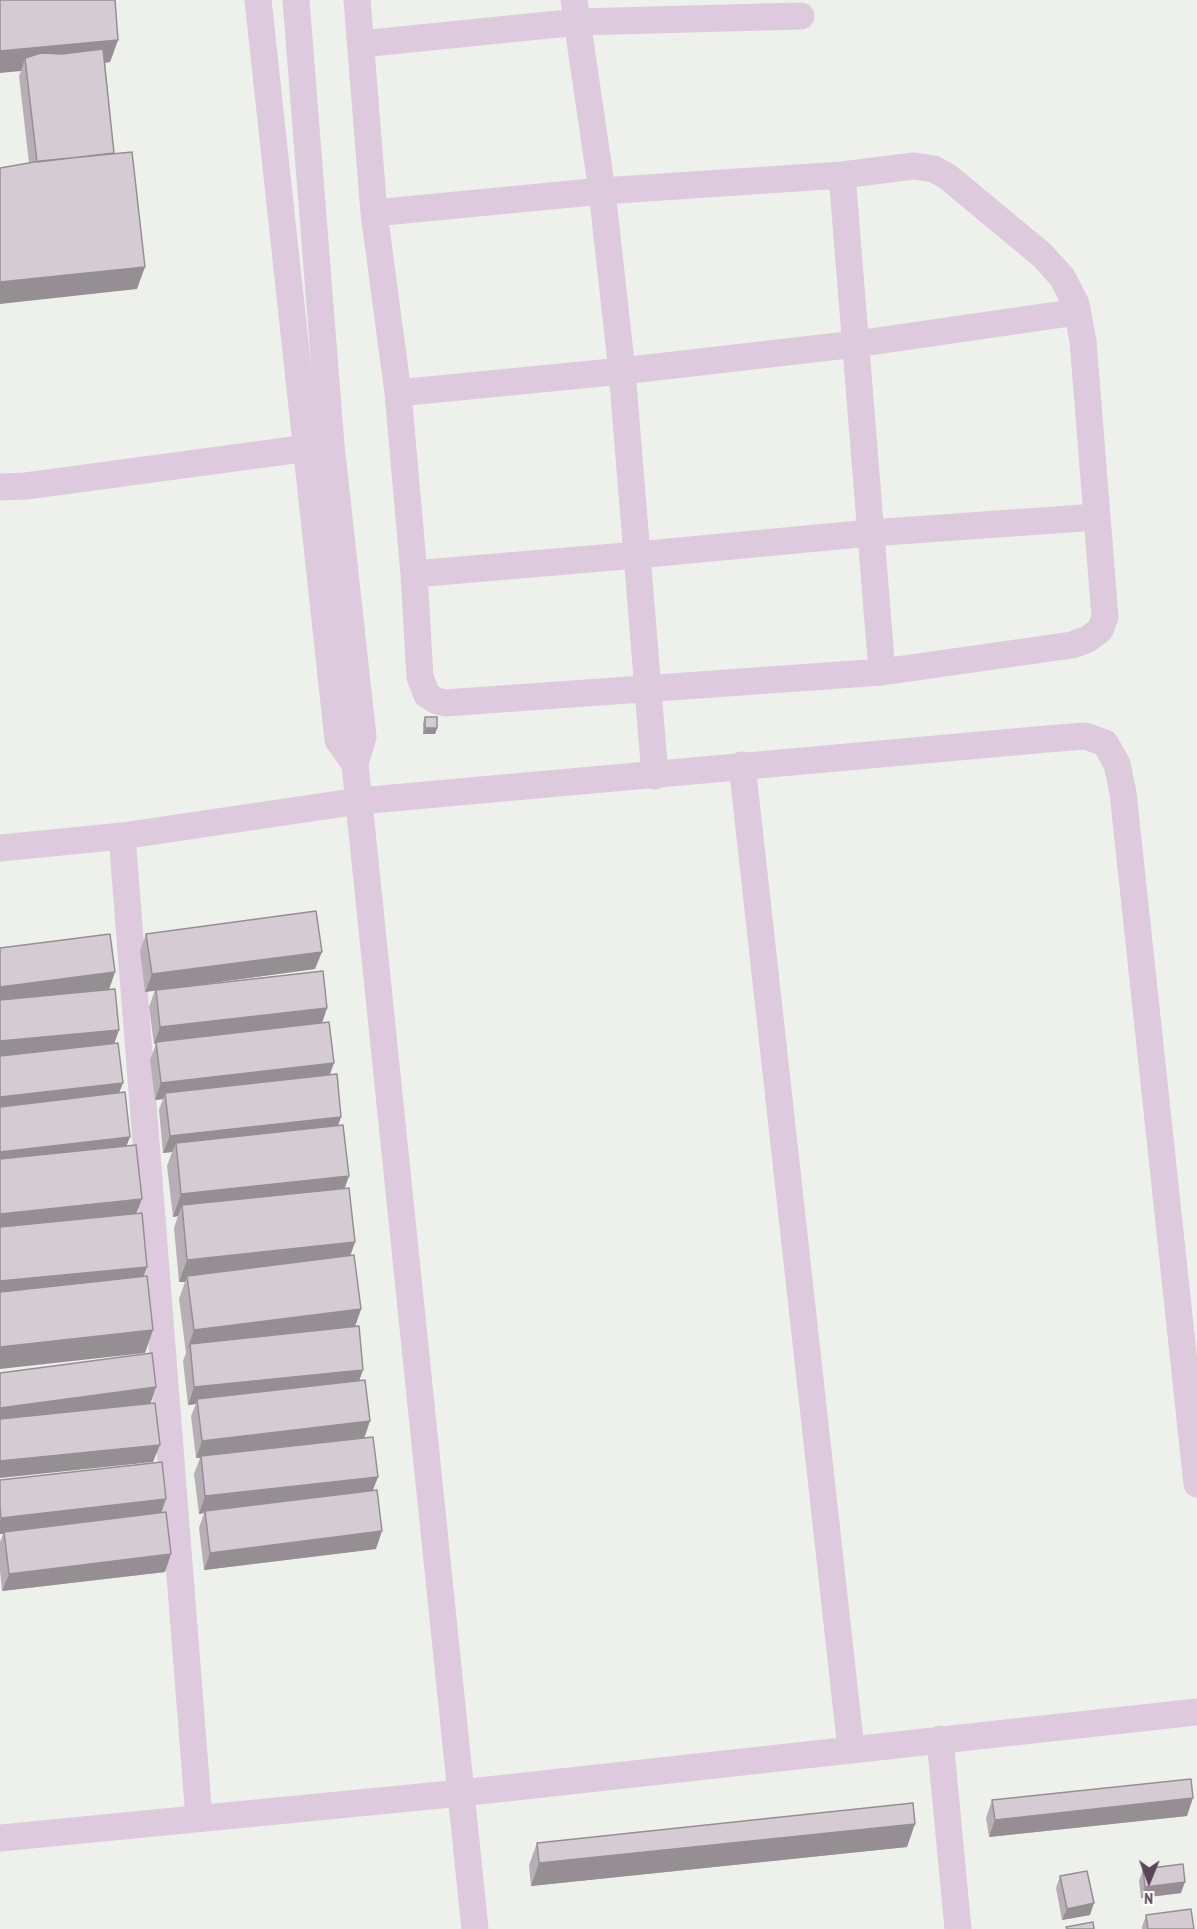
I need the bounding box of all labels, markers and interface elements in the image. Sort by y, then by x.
north arrow [1119,1851,1179,1911]
text: N [1144,1889,1153,1909]

